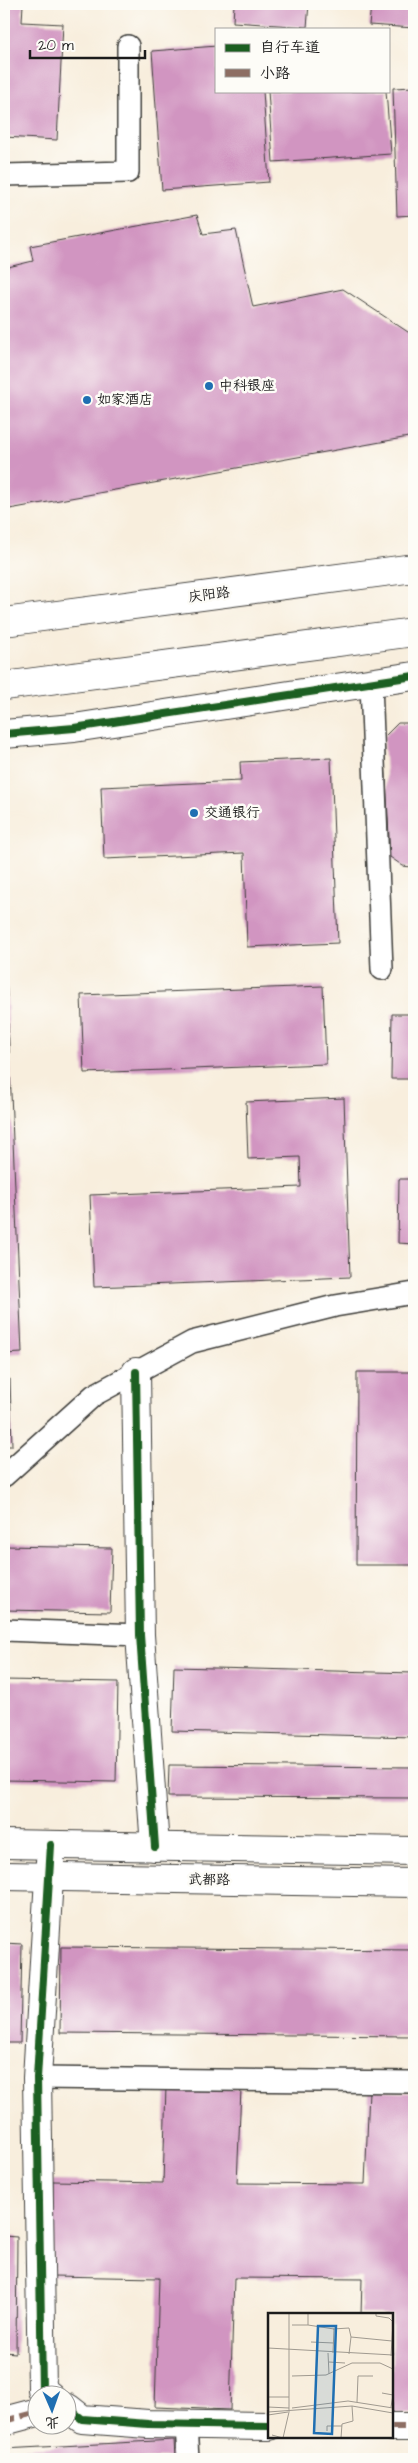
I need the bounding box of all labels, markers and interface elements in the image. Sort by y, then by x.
scale bar [30,28,145,60]
legend [215,28,390,92]
text: 20 m [38,35,74,56]
text: 自行车道 [260,37,320,58]
text: 小路 [260,63,290,84]
place label: 中科银座 [219,376,275,396]
marker: 中科银座 [203,380,215,392]
place label: 如家酒店 [97,390,153,410]
marker: 如家酒店 [81,394,93,406]
street label: 庆阳路 [187,583,231,607]
place label: 交通银行 [204,803,260,823]
marker: 交通银行 [188,807,200,819]
street label: 武都路 [188,1870,230,1890]
inset map [268,2313,393,2438]
north arrow [28,2386,78,2436]
text: 北 [45,2412,60,2432]

